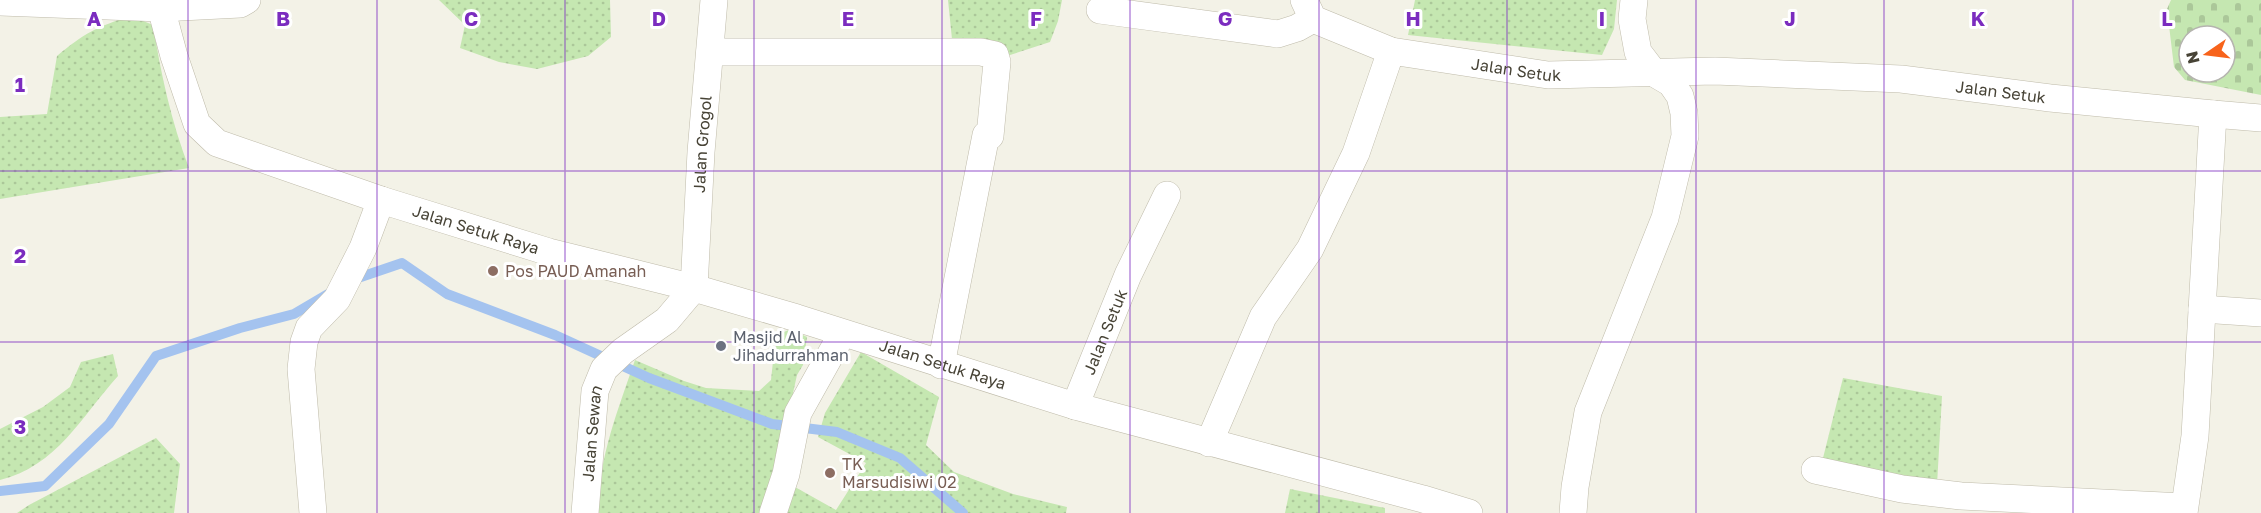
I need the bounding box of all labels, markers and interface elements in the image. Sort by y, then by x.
text: A [87,6,101,30]
text: B [276,6,290,30]
text: C [464,6,478,30]
text: D [652,6,666,30]
text: E [842,6,854,30]
text: F [1030,6,1042,30]
text: G [1218,6,1232,30]
text: H [1405,6,1421,30]
text: I [1599,6,1605,30]
text: J [1784,6,1796,30]
text: K [1971,6,1986,30]
text: L [2161,6,2173,30]
north arrow [2177,24,2237,84]
text: N [2181,49,2204,66]
street label: Jalan Setuk [1470,53,1561,86]
text: 1 [15,72,25,96]
street label: Jalan Setuk [1955,76,2047,107]
street label: Jalan Grogol [689,95,716,193]
street label: Jalan Setuk Raya [410,200,542,258]
text: 2 [14,243,26,267]
place label: Pos PAUD Amanah [505,261,646,281]
marker: Pos PAUD Amanah [486,264,500,278]
street label: Jalan Setuk [1079,286,1131,378]
place label: Masjid Al Jihadurrahman [733,327,849,365]
street label: Jalan Setuk Raya [877,335,1008,393]
marker: Masjid Al Jihadurrahman [714,339,728,353]
street label: Jalan Sewan [578,382,607,482]
text: 3 [14,414,26,438]
place label: TK Marsudisiwi 02 [842,454,957,492]
marker: TK Marsudisiwi 02 [823,466,837,480]

